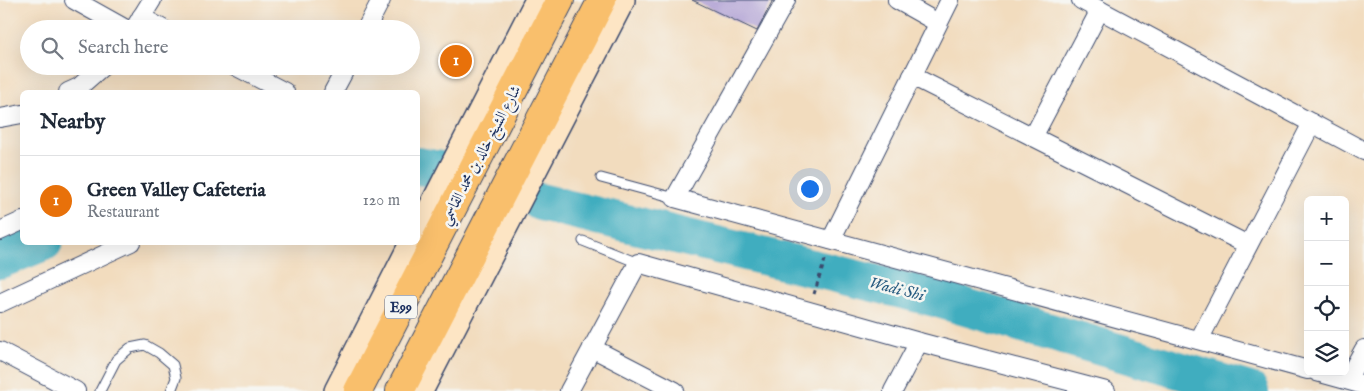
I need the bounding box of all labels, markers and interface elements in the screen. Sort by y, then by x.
search box [20,20,420,75]
icon: search [38,34,66,62]
text: Search here [78,36,169,60]
pin: 1 [440,42,472,80]
street label: شارع الشيخ خالد بن محمد القاسمي [436,82,529,230]
text: Nearby [40,109,105,136]
your location [797,176,823,202]
text: Green Valley Cafeteria [87,179,266,203]
text: 1 [53,191,59,211]
text: 120 m [363,191,400,211]
map controls [1304,196,1349,376]
button: + [1304,196,1349,241]
text: Restaurant [87,203,160,223]
button: − [1304,241,1349,286]
water label: Wadi Shi [867,273,927,307]
button: locate [1304,286,1349,331]
road number: E99 [385,296,417,318]
button: layers [1304,331,1349,376]

